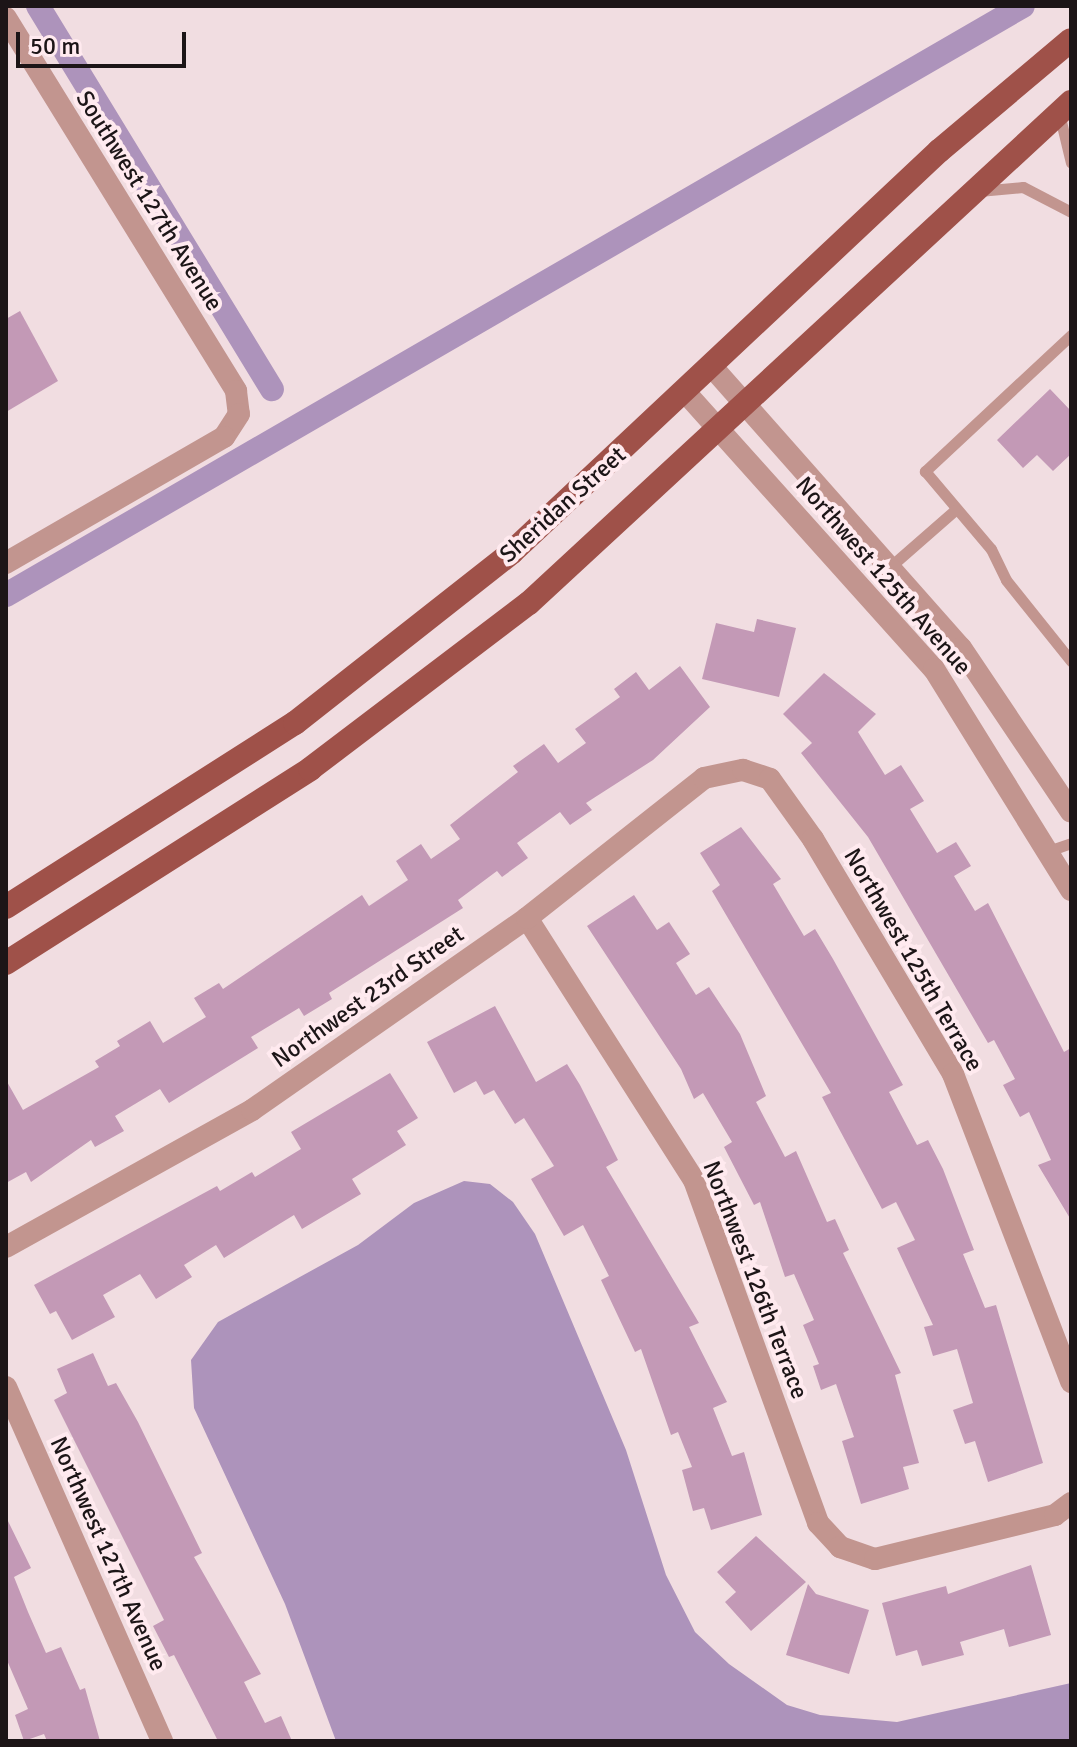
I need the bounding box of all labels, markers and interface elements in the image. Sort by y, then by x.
scale bar [20,16,190,66]
text: 50 m [30,31,80,61]
street label: Southwest 127th Avenue [70,86,228,316]
street label: Sheridan Street [494,441,632,569]
street label: Northwest 125th Avenue [789,471,977,681]
street label: Northwest 125th Terrace [837,843,989,1077]
street label: Northwest 23rd Street [267,920,469,1074]
street label: Northwest 126th Terrace [696,1157,814,1403]
street label: Northwest 127th Avenue [43,1433,173,1675]

